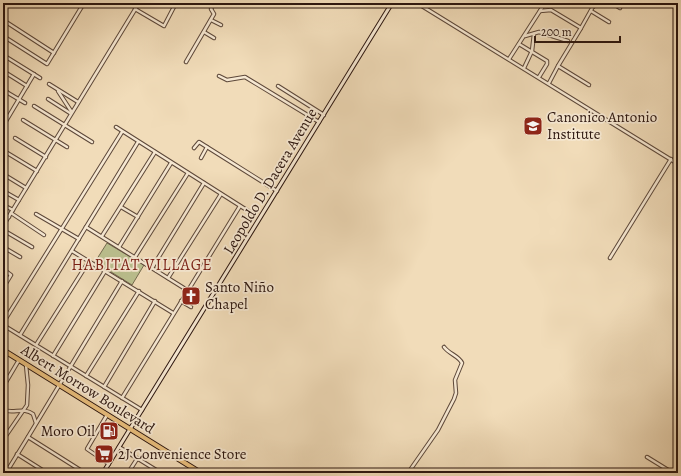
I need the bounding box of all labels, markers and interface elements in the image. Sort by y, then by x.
scale bar [535,18,620,44]
text: 200 m [541,24,572,40]
street label: Leopoldo D. Dacera Avenue [218,104,322,258]
place label: Canonico Antonio Institute [547,107,657,144]
school or university icon: Canonico Antonio Institute [522,115,544,137]
district label: HABITAT VILLAGE [71,254,213,276]
place label: Santo Niño Chapel [205,277,274,314]
church icon: Santo Niño Chapel [180,285,202,307]
street label: Albert Morrow Boulevard [17,339,159,439]
fuel station icon: Moro Oil [98,420,120,442]
place label: Moro Oil [41,421,95,441]
supermarket icon: 2J Convenience Store [93,443,115,465]
place label: 2J Convenience Store [118,444,247,464]

